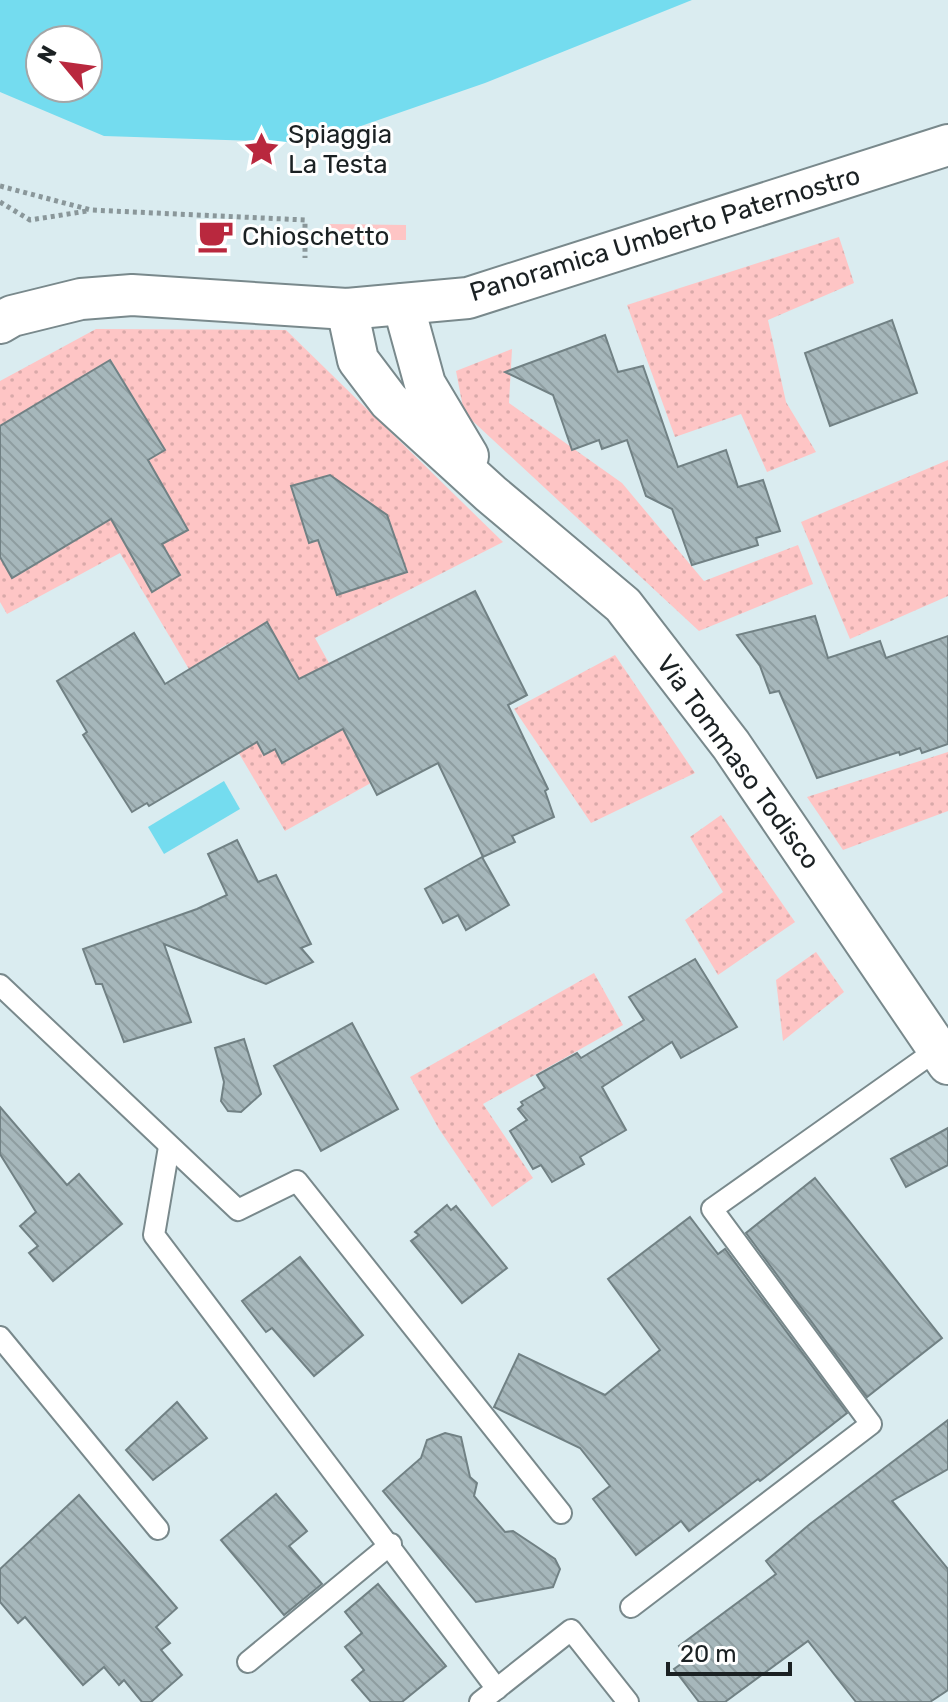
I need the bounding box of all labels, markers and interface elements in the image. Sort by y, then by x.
north arrow [24,24,104,104]
text: N [31,41,63,68]
place label: Spiaggia La Testa [288,119,392,180]
place icon: Spiaggia La Testa [243,130,281,168]
street label: Panoramica Umberto Paternostro [466,160,864,308]
cafe icon: Chioschetto [197,217,235,255]
place label: Chioschetto [242,221,390,252]
street label: Via Tommaso Todisco [650,649,826,875]
scale bar [668,1626,790,1676]
text: 20 m [680,1640,737,1668]

